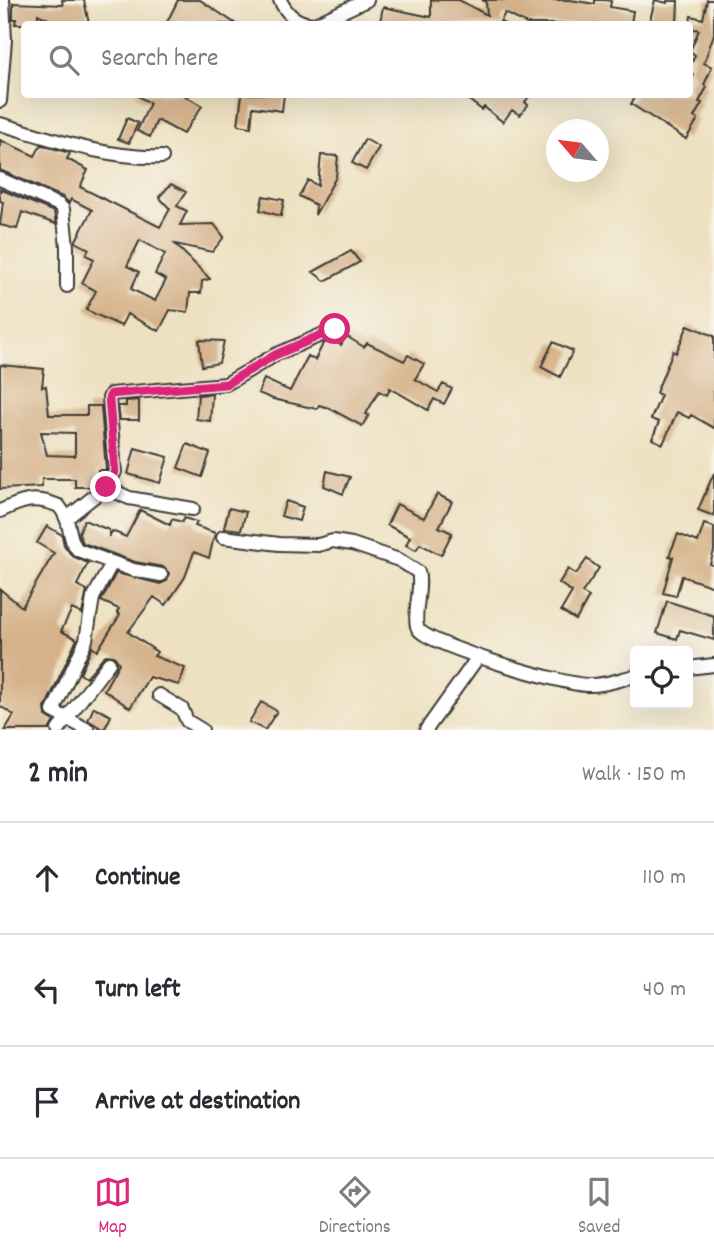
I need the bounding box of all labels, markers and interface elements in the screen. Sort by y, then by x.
search box [21,21,693,98]
icon: search [45,41,83,79]
text: Search here [101,41,219,78]
north arrow [546,119,609,182]
route start [319,313,350,344]
route end [90,471,121,502]
map controls [630,646,693,709]
button: locate [630,646,693,709]
text: 2 min [28,754,88,797]
text: Walk · 150 m [582,759,686,792]
icon: ahead [28,859,66,897]
text: Continue [95,860,180,897]
text: 110 m [642,862,686,895]
icon: left [28,971,66,1009]
text: Turn left [95,972,181,1009]
text: 40 m [643,974,686,1007]
icon: arrive [28,1083,66,1121]
text: Arrive at destination [95,1084,300,1121]
tab: Map [94,1173,132,1242]
tab: Directions [319,1173,391,1242]
tab: Saved [578,1173,620,1242]

